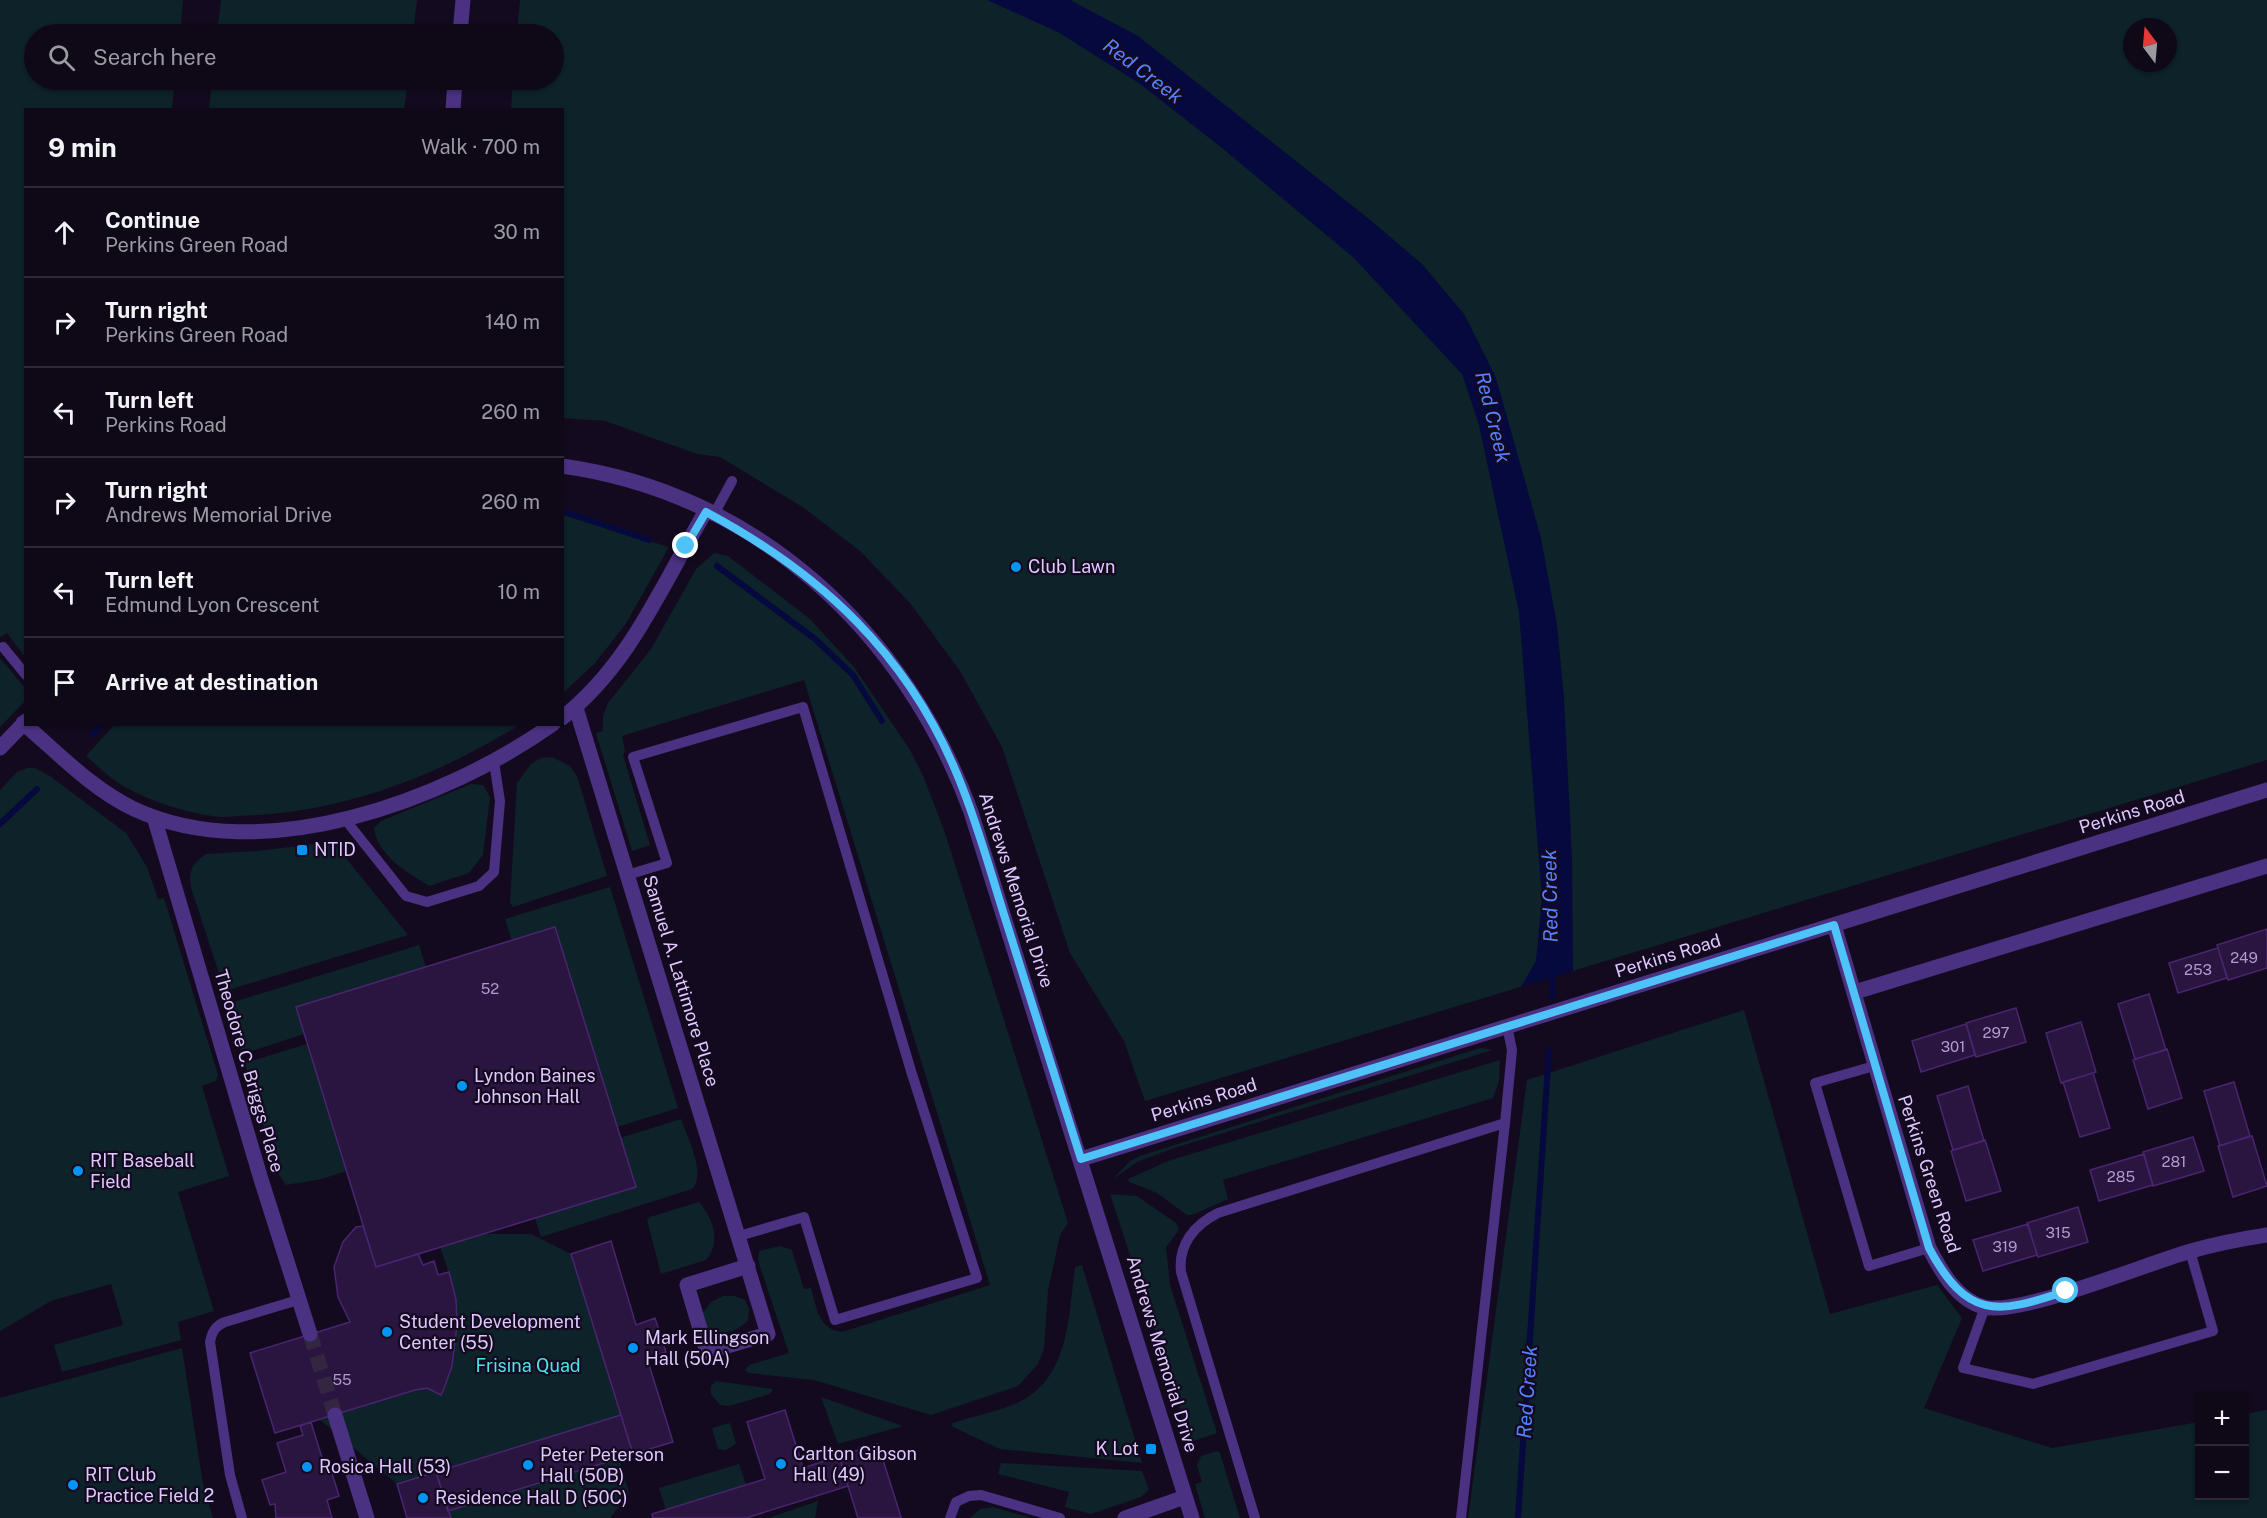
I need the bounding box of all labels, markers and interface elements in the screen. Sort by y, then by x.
north arrow [2123,18,2177,72]
search box [24,24,564,90]
water label: Red Creek [1099,33,1188,109]
icon: search [45,41,78,74]
text: Search here [93,44,217,70]
text: 9 min [48,132,117,163]
text: Walk · 700 m [421,135,540,159]
text: Continue [105,207,200,233]
icon: ahead [48,216,81,249]
text: 30 m [493,220,540,244]
text: Perkins Green Road [105,233,288,257]
text: Turn right [105,297,208,323]
icon: right [48,306,81,339]
text: 140 m [485,310,540,334]
text: Perkins Green Road [105,323,288,347]
water label: Red Creek [1470,369,1516,465]
text: Turn left [105,387,194,413]
icon: left [48,396,81,429]
text: 260 m [481,400,540,424]
text: Perkins Road [105,413,227,437]
text: Turn right [105,477,208,503]
icon: right [48,486,81,519]
text: 260 m [481,490,540,514]
text: Andrews Memorial Drive [105,503,332,527]
route end [672,532,698,558]
place label: Club Lawn [1028,556,1115,577]
marker: Club Lawn [1009,560,1023,574]
text: Turn left [105,567,194,593]
icon: left [48,576,81,609]
text: 10 m [497,580,540,604]
text: Edmund Lyon Crescent [105,593,320,617]
icon: arrive [48,666,81,699]
text: Arrive at destination [105,669,318,695]
street label: Perkins Road [2076,785,2187,838]
street label: Andrews Memorial Drive [975,789,1058,990]
place label: NTID [314,839,356,860]
marker: NTID [295,843,309,857]
water label: Red Creek [1537,849,1563,943]
street label: Samuel A. Lattimore Place [639,872,724,1089]
street label: Perkins Road [1612,929,1723,982]
house number: 249 [2230,949,2258,966]
house number: 253 [2184,961,2212,978]
street label: Theodore C. Briggs Place [210,967,288,1175]
house number: 52 [481,980,499,997]
house number: 297 [1982,1024,2010,1041]
house number: 301 [1941,1038,1965,1055]
place label: Lyndon Baines Johnson Hall [474,1065,596,1107]
street label: Perkins Road [1148,1073,1259,1126]
marker: Lyndon Baines Johnson Hall [455,1079,469,1093]
street label: Perkins Green Road [1894,1092,1965,1255]
place label: RIT Baseball Field [90,1150,195,1192]
house number: 281 [2162,1153,2186,1170]
marker: RIT Baseball Field [71,1164,85,1178]
house number: 285 [2107,1168,2135,1185]
house number: 315 [2045,1224,2071,1241]
house number: 319 [1993,1238,2017,1255]
street label: Andrews Memorial Drive [1123,1253,1202,1455]
route start [2052,1277,2078,1303]
place label: Student Development Center (55) [399,1311,581,1353]
marker: Student Development Center (55) [380,1325,394,1339]
place label: Mark Ellingson Hall (50A) [645,1327,769,1369]
marker: Mark Ellingson Hall (50A) [626,1341,640,1355]
water label: Red Creek [1512,1344,1542,1439]
park label: Frisina Quad [475,1355,581,1376]
house number: 55 [332,1371,352,1388]
map controls [2195,1392,2249,1500]
button: + [2195,1392,2249,1446]
place label: K Lot [1096,1438,1139,1459]
marker: K Lot [1144,1442,1158,1456]
place label: Carlton Gibson Hall (49) [793,1443,917,1485]
place label: Peter Peterson Hall (50B) [540,1444,664,1486]
button: − [2195,1446,2249,1500]
place label: Rosica Hall (53) [319,1456,451,1477]
marker: Carlton Gibson Hall (49) [774,1457,788,1471]
marker: Peter Peterson Hall (50B) [521,1458,535,1472]
marker: Rosica Hall (53) [300,1460,314,1474]
place label: RIT Club Practice Field 2 [85,1464,214,1506]
marker: RIT Club Practice Field 2 [66,1478,80,1492]
place label: Residence Hall D (50C) [435,1487,628,1508]
marker: Residence Hall D (50C) [416,1491,430,1505]

